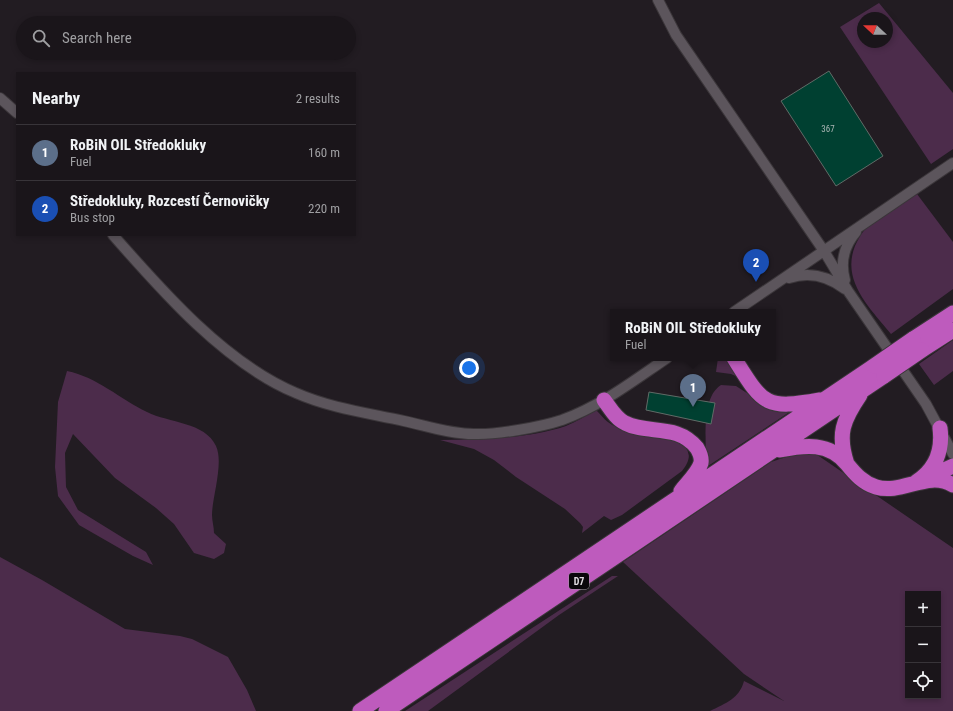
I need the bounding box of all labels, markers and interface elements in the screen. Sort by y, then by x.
north arrow [857,12,893,48]
search box [16,16,356,60]
icon: search [30,27,52,49]
text: Search here [62,29,132,47]
text: Nearby [32,88,80,108]
text: 2 results [296,91,340,106]
house number: 367 [821,124,835,134]
text: RoBiN OIL Středokluky [70,136,206,154]
text: 1 [42,145,48,160]
text: 160 m [308,145,340,160]
text: Fuel [70,154,91,169]
text: Středokluky, Rozcestí Černovičky [70,192,270,210]
text: 2 [42,201,48,216]
text: 220 m [308,201,340,216]
text: Bus stop [70,210,115,225]
pin: 2 [743,249,769,282]
popup [610,309,776,361]
text: RoBiN OIL Středokluky [625,319,761,337]
text: Fuel [625,337,646,352]
your location [459,358,479,378]
pin: 1 [680,374,706,407]
road number: D7 [569,573,589,589]
map controls [905,591,941,699]
button: + [905,591,941,627]
button: − [905,627,941,663]
button: locate [905,663,941,699]

